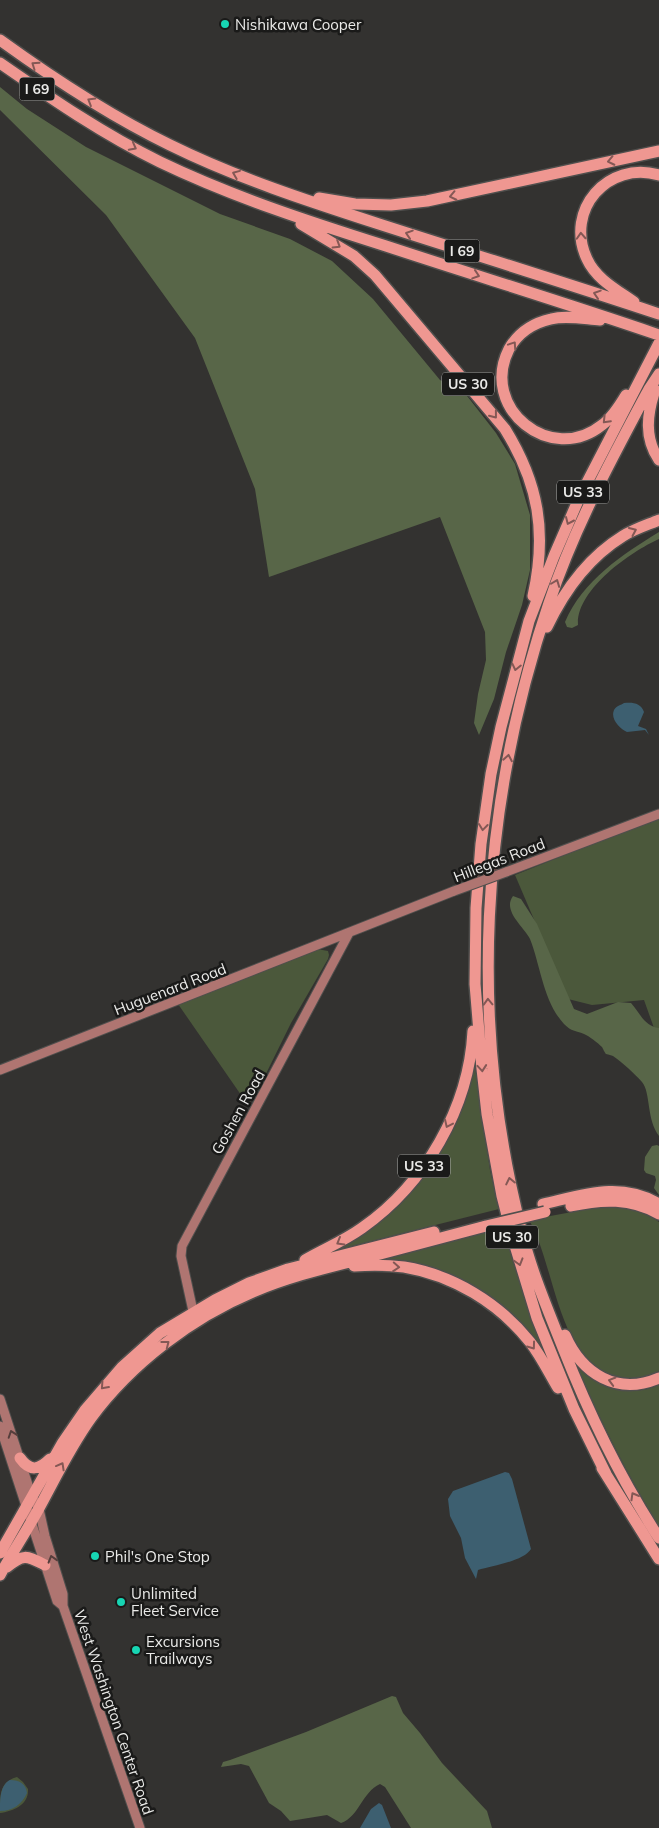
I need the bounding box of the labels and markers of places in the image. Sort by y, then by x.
place label: Nishikawa Cooper [235,15,362,34]
marker: Nishikawa Cooper [219,18,231,30]
place label: Phil's One Stop [105,1547,210,1566]
marker: Phil's One Stop [89,1550,101,1562]
place label: Unlimited Fleet Service [131,1584,219,1620]
marker: Unlimited Fleet Service [115,1596,127,1608]
place label: Excursions Trailways [146,1632,220,1668]
marker: Excursions Trailways [130,1644,142,1656]

